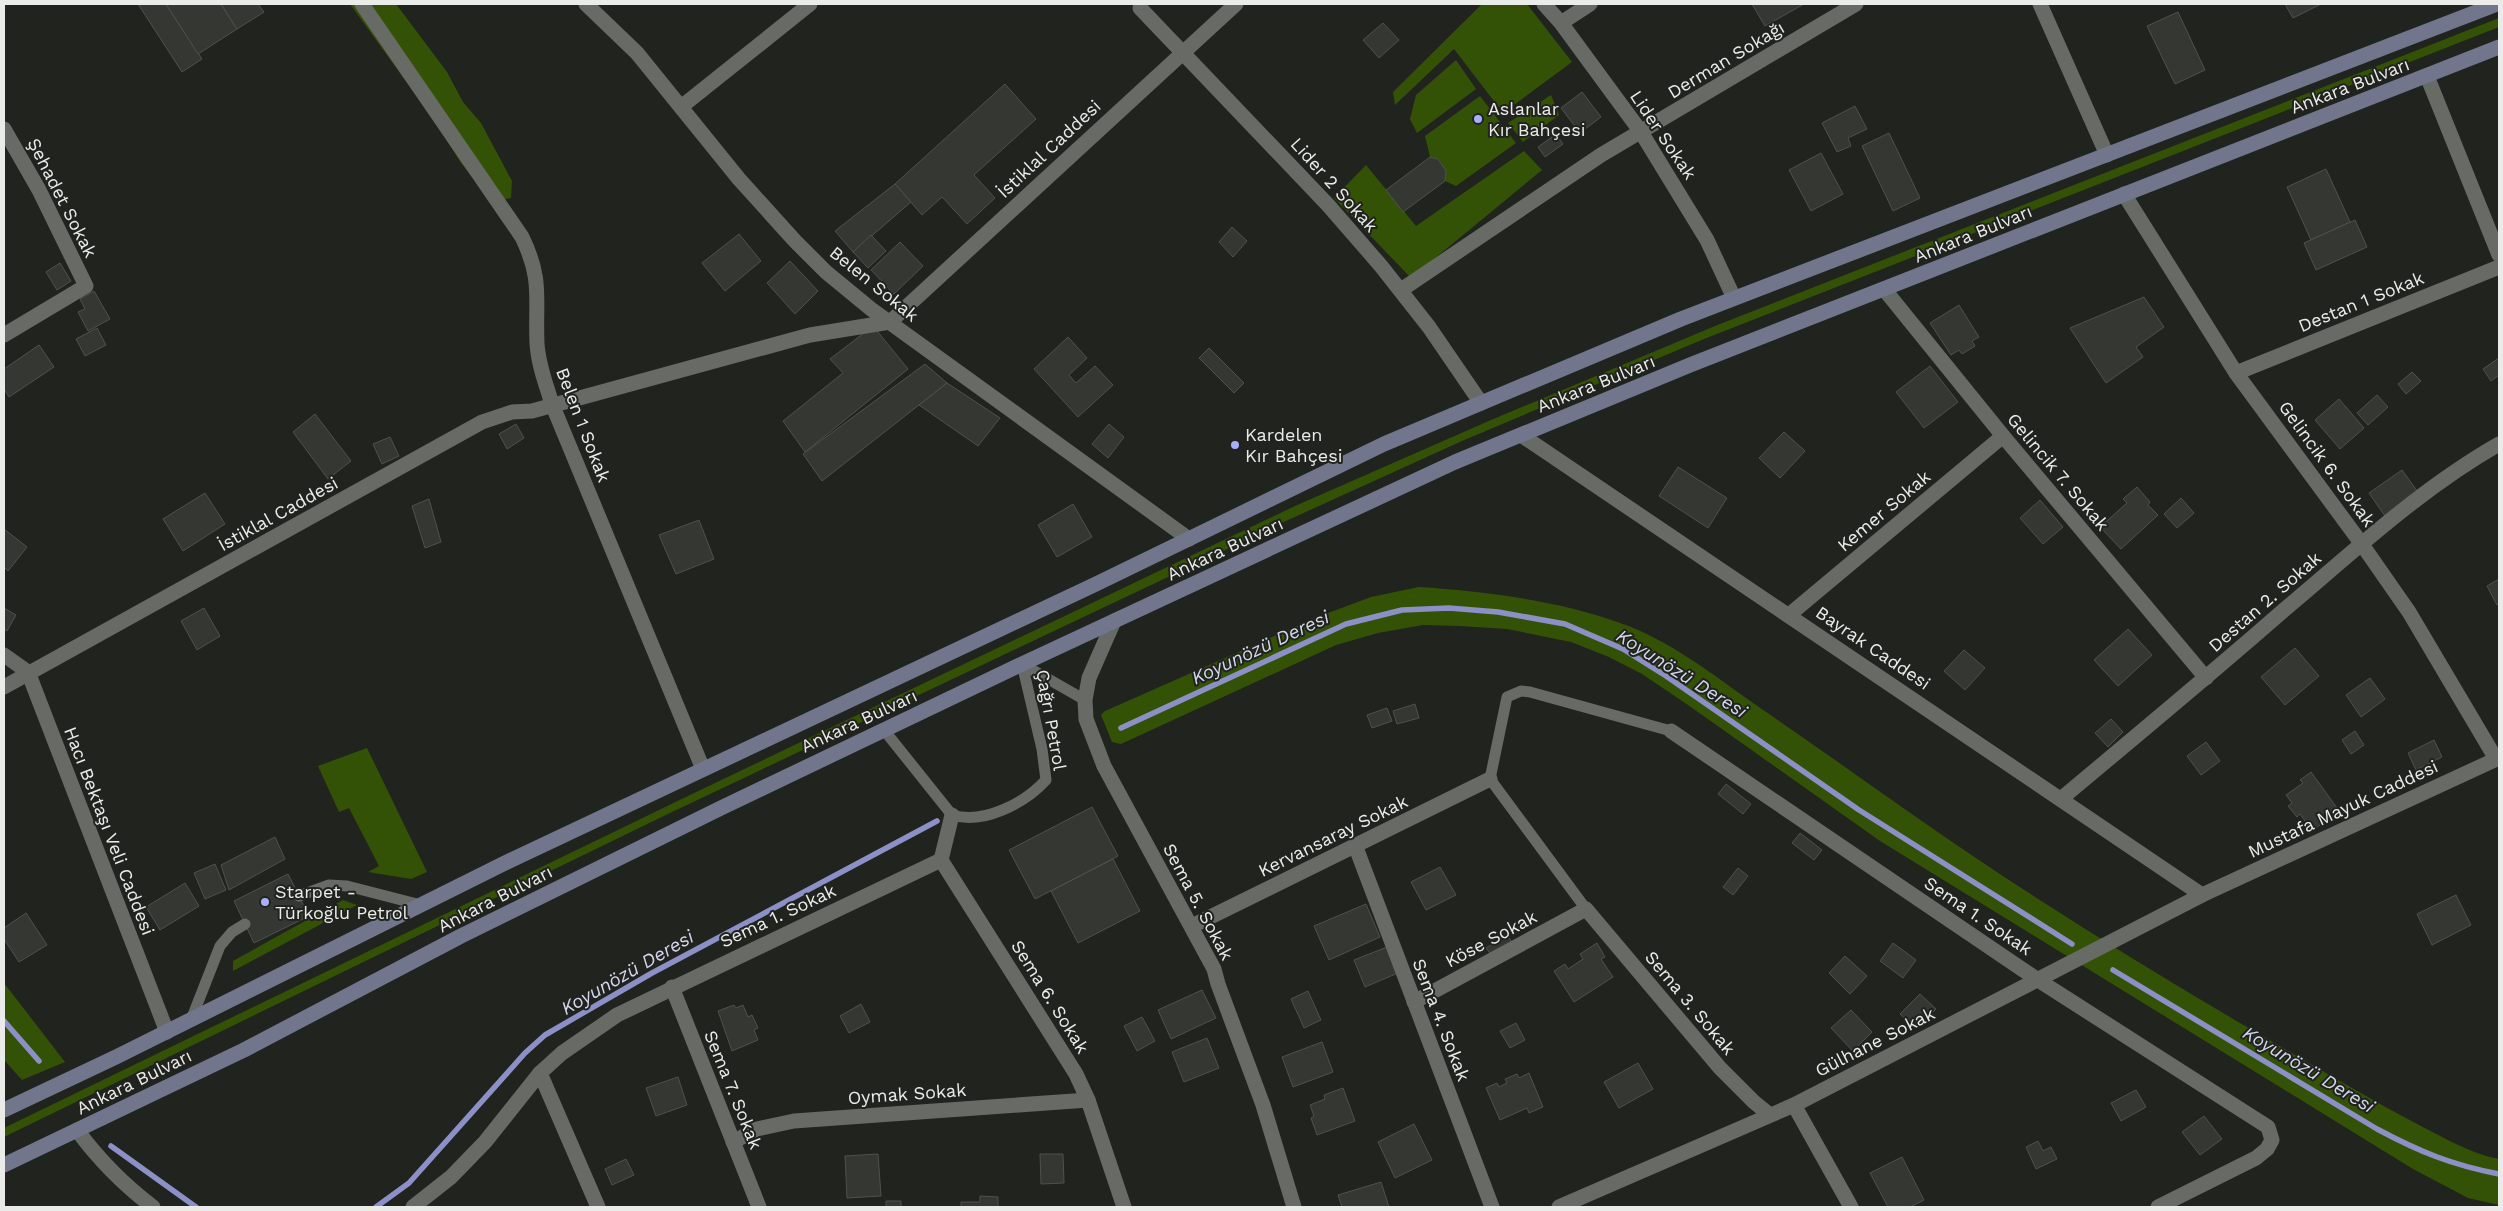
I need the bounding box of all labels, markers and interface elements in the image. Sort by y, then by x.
street label: Derman Sokağı [1664,17,1788,103]
street label: Ankara Bulvarı [2287,53,2412,118]
street label: Lider Sokak [1626,86,1701,183]
street label: İstiklal Caddesi [993,95,1105,202]
place label: Aslanlar Kır Bahçesi [1488,98,1586,140]
marker: Aslanlar Kır Bahçesi [1472,113,1484,125]
street label: Lider 2 Sokak [1287,133,1382,236]
street label: Şehadet Sokak [23,135,102,261]
street label: Ankara Bulvarı [1911,200,2035,267]
street label: Belen Sokak [826,241,923,326]
street label: Destan 1 Sokak [2295,267,2427,336]
street label: Ankara Bulvarı [1534,350,1658,417]
street label: Belen 1 Sokak [552,365,615,485]
street label: Gelincik 6. Sokak [2275,397,2380,531]
street label: Gelincik 7. Sokak [2003,409,2114,535]
place label: Kardelen Kır Bahçesi [1245,424,1343,466]
marker: Kardelen Kır Bahçesi [1229,439,1241,451]
street label: Kemer Sokak [1833,466,1934,556]
street label: İstiklal Caddesi [214,472,341,555]
street label: Ankara Bulvarı [1163,512,1286,585]
street label: Destan 2. Sokak [2204,547,2325,656]
street label: Bayrak Caddesi [1812,601,1935,694]
water label: Koyunözü Deresi [1188,605,1334,689]
water label: Koyunözü Deresi [1612,624,1752,723]
street label: Çağrı Petrol [1032,668,1071,773]
street label: Ankara Bulvarı [797,684,920,757]
street label: Hacı Bektaşı Veli Caddesi [60,724,159,938]
street label: Mustafa Mayuk Caddesi [2245,755,2441,862]
street label: Kervansaray Sokak [1255,790,1411,881]
street label: Sema 5. Sokak [1159,840,1238,964]
street label: Ankara Bulvarı [434,861,556,936]
street label: Sema 1. Sokak [1920,872,2036,959]
street label: Sema 1. Sokak [717,880,839,952]
place label: Starpet - Türkoğlu Petrol [275,881,408,923]
marker: Starpet - Türkoğlu Petrol [259,896,271,908]
street label: Köse Sokak [1441,906,1540,971]
water label: Koyunözü Deresi [557,925,699,1020]
street label: Sema 6. Sokak [1007,936,1094,1057]
street label: Sema 3. Sokak [1641,946,1740,1059]
street label: Sema 4. Sokak [1408,956,1474,1084]
street label: Gülhane Sokak [1811,1002,1938,1081]
water label: Koyunözü Deresi [2239,1021,2380,1118]
street label: Sema 7. Sokak [700,1027,767,1152]
street label: Ankara Bulvarı [73,1045,195,1119]
street label: Oymak Sokak [847,1079,967,1108]

